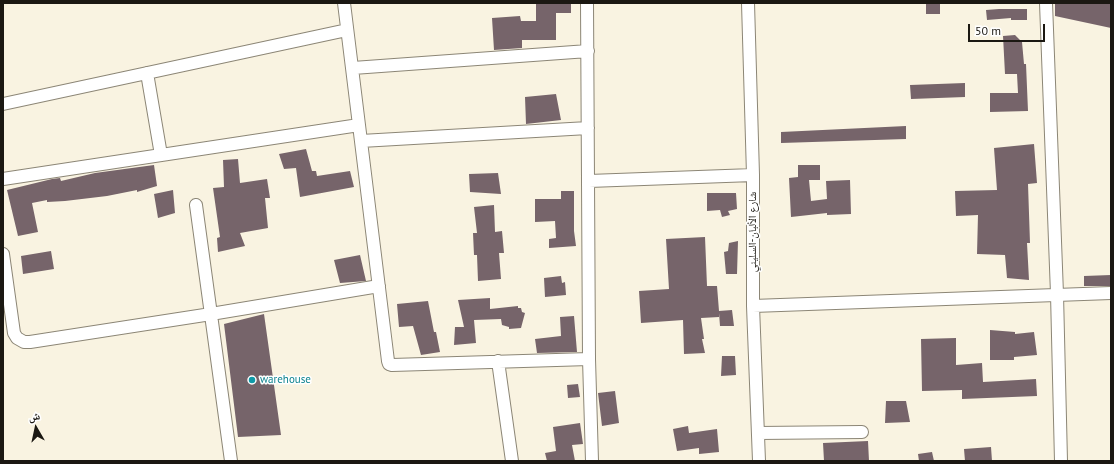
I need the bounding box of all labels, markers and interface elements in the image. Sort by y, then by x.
scale bar [970,16,1047,42]
text: 50 m [975,23,1001,38]
street label: شارع الألبان-السليني [746,192,760,272]
place label: warehouse [260,373,311,387]
marker: warehouse [247,375,257,385]
north arrow [16,408,56,448]
text: ش [27,408,41,424]

